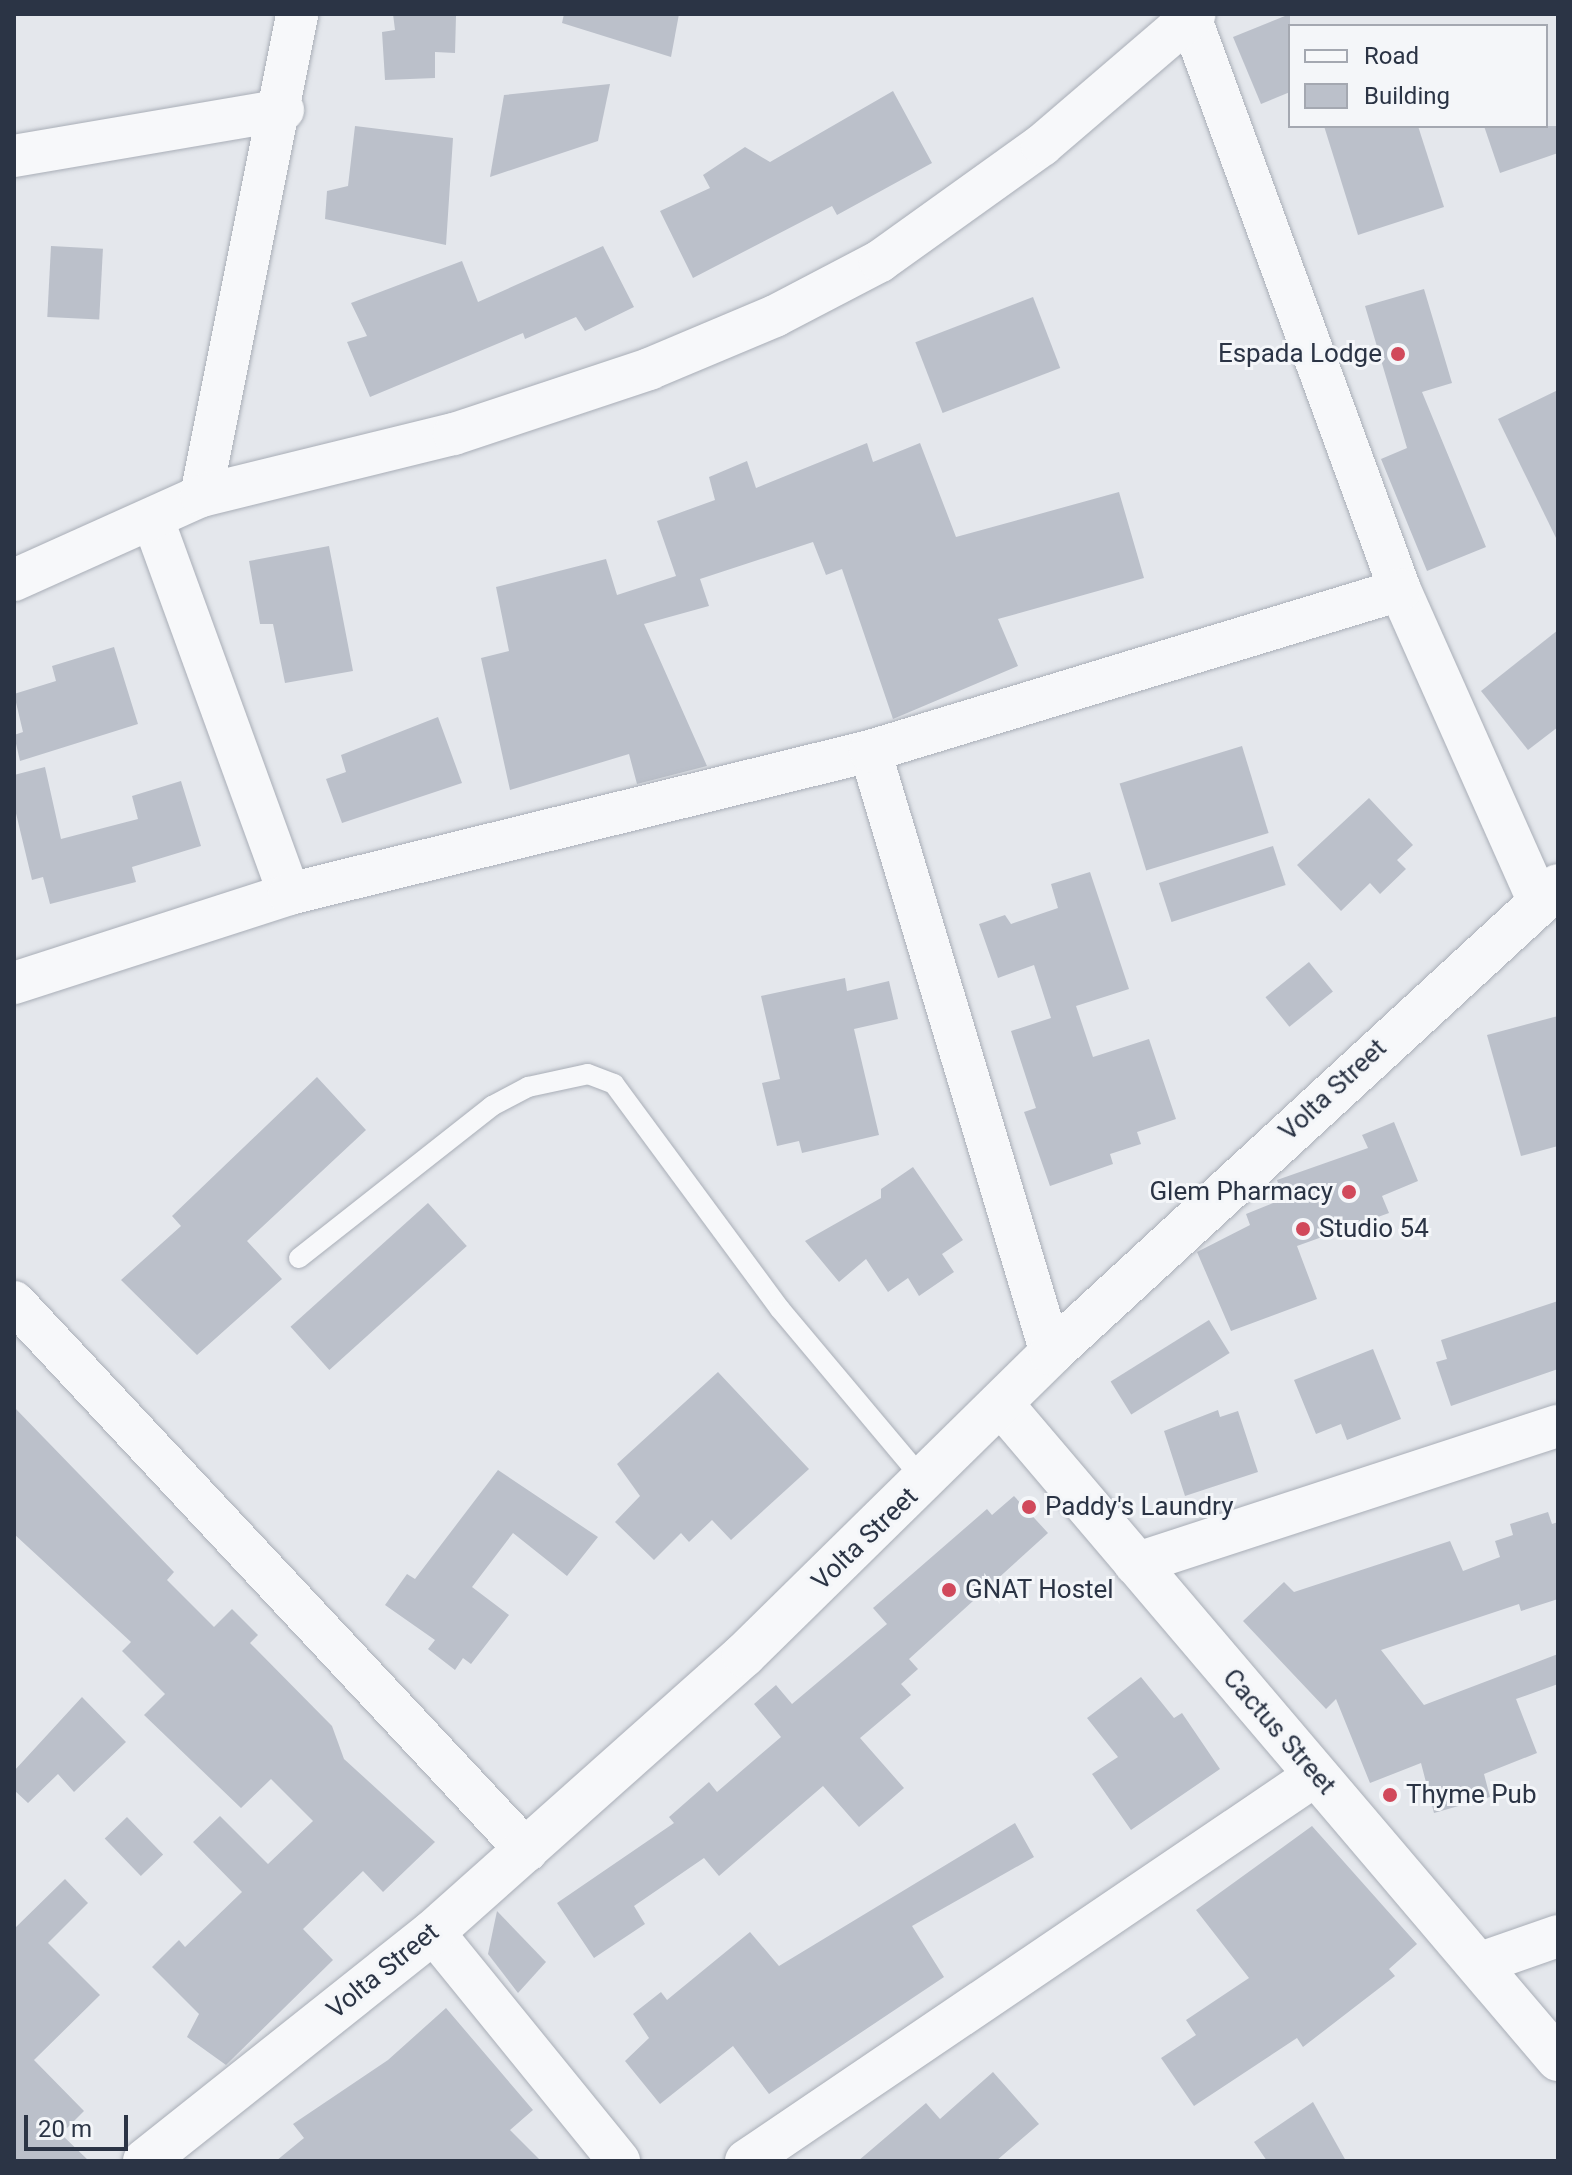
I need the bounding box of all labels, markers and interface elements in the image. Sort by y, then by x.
legend [1288,24,1548,128]
text: Road [1364,42,1419,70]
text: Building [1364,82,1450,110]
place label: Espada Lodge [1218,338,1382,370]
marker: Espada Lodge [1389,345,1407,363]
street label: Volta Street [1273,1033,1393,1147]
place label: Glem Pharmacy [1149,1176,1333,1208]
marker: Glem Pharmacy [1340,1183,1358,1201]
place label: Studio 54 [1319,1213,1429,1245]
marker: Studio 54 [1294,1220,1312,1238]
street label: Volta Street [806,1481,924,1597]
place label: Paddy's Laundry [1045,1491,1233,1523]
marker: Paddy's Laundry [1020,1498,1038,1516]
place label: GNAT Hostel [965,1574,1114,1606]
marker: GNAT Hostel [940,1581,958,1599]
street label: Cactus Street [1216,1663,1342,1801]
place label: Thyme Pub [1406,1779,1537,1811]
marker: Thyme Pub [1381,1786,1399,1804]
street label: Volta Street [321,1916,445,2026]
scale bar [28,2099,132,2149]
text: 20 m [38,2115,92,2143]

